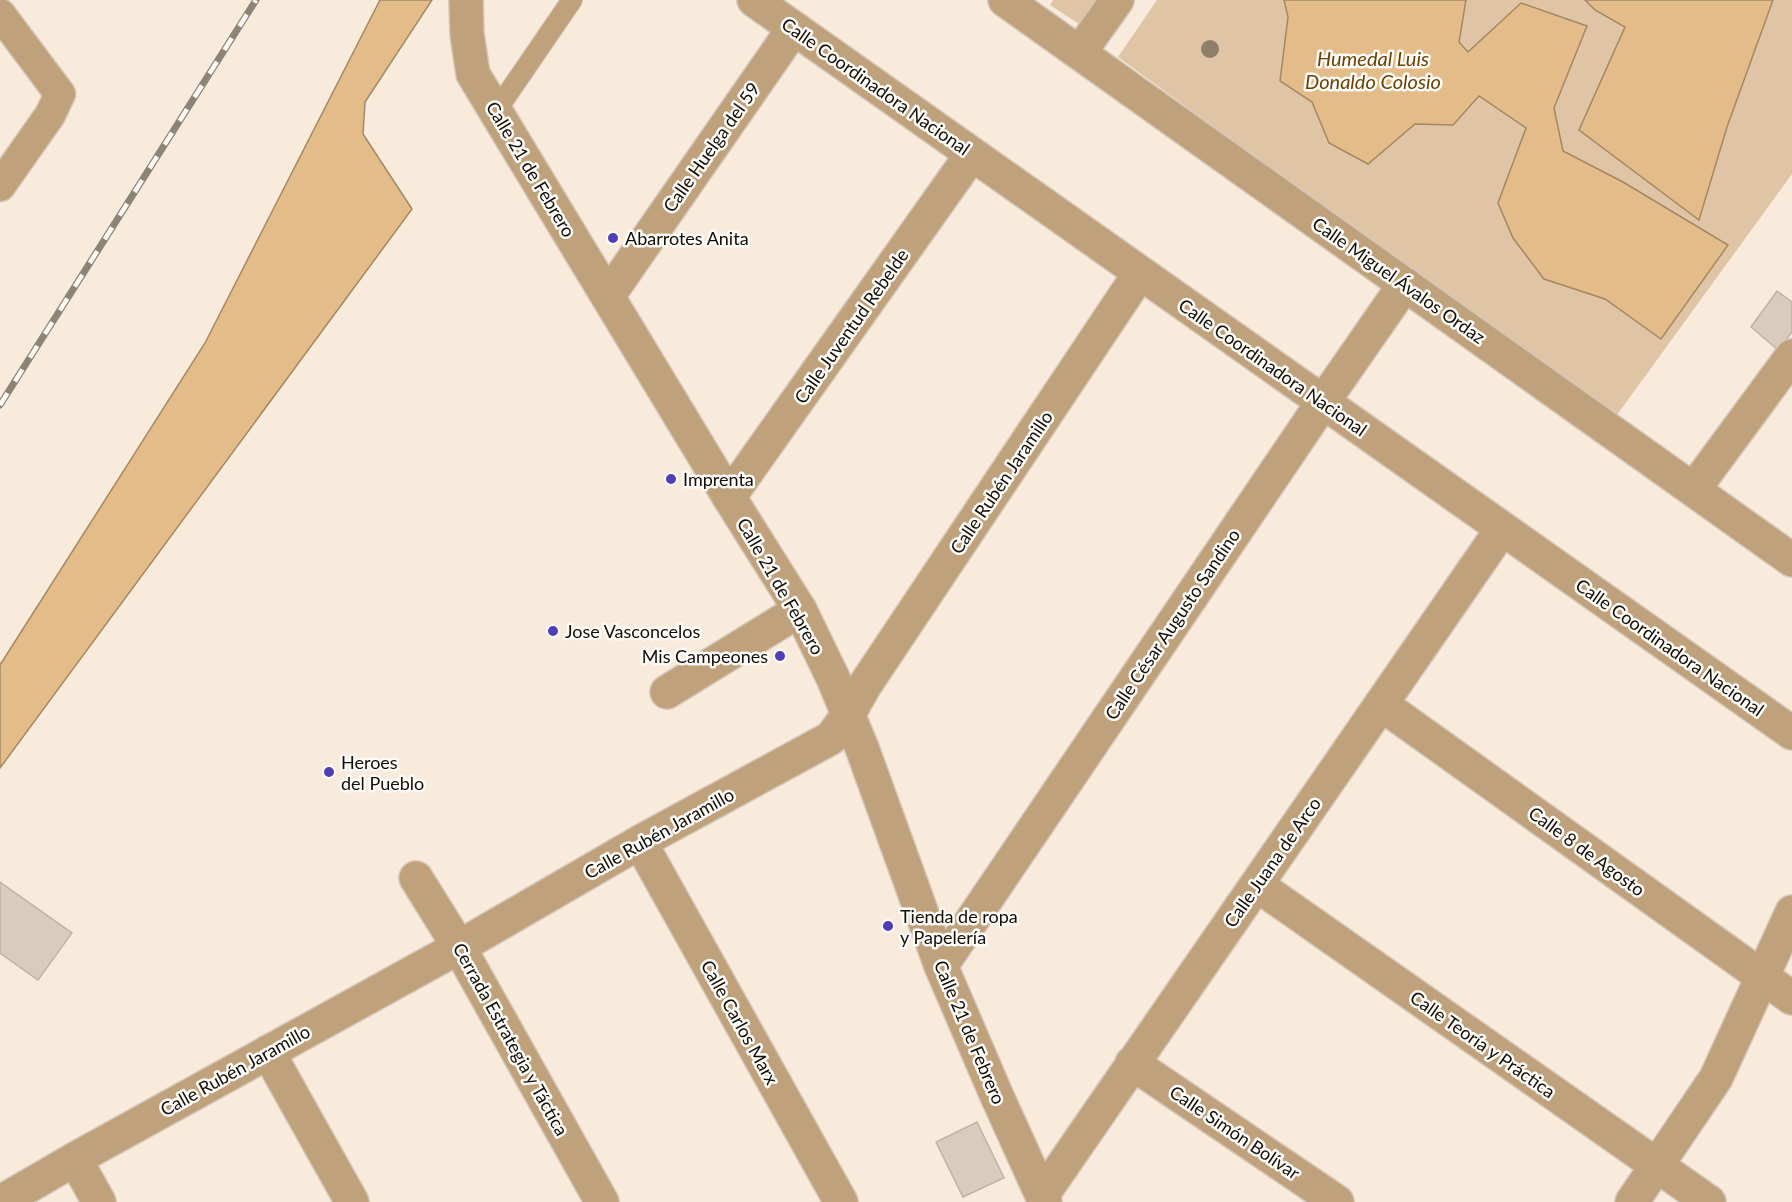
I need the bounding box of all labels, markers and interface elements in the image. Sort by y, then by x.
street label: Calle Coordinadora Nacional [778,13,974,159]
water label: Humedal Luis Donaldo Colosio [1305,46,1441,93]
street label: Calle Huelga del 59 [658,78,764,216]
street label: Calle 21 de Febrero [482,97,580,241]
street label: Calle Miguel Ávalos Ordaz [1308,212,1490,348]
place label: Abarrotes Anita [625,227,749,249]
marker: Abarrotes Anita [606,231,620,245]
street label: Calle Juventud Rebelde [789,244,913,408]
street label: Calle Coordinadora Nacional [1175,294,1371,440]
street label: Calle Rubén Jaramillo [945,406,1057,558]
place label: Imprenta [683,468,754,490]
marker: Imprenta [664,472,678,486]
street label: Calle 21 de Febrero [733,514,829,658]
street label: Calle César Augusto Sandino [1100,524,1244,724]
street label: Calle Coordinadora Nacional [1572,574,1768,720]
place label: Jose Vasconcelos [565,620,700,642]
marker: Jose Vasconcelos [546,624,560,638]
place label: Mis Campeones [642,645,768,667]
marker: Mis Campeones [773,649,787,663]
place label: Heroes del Pueblo [341,751,424,794]
marker: Heroes del Pueblo [322,765,336,779]
street label: Calle Rubén Jaramillo [580,783,738,883]
street label: Calle Juana de Arco [1219,793,1325,931]
street label: Calle 8 de Agosto [1525,801,1649,901]
place label: Tienda de ropa y Papelería [900,905,1018,948]
marker: Tienda de ropa y Papelería [881,919,895,933]
street label: Cerrada Estrategia y Táctica [449,939,573,1139]
street label: Calle Carlos Marx [697,956,783,1088]
street label: Calle 21 de Febrero [930,957,1010,1107]
street label: Calle Teoría y Práctica [1406,986,1560,1102]
street label: Calle Rubén Jaramillo [156,1020,314,1120]
street label: Calle Simón Bolívar [1166,1080,1305,1184]

